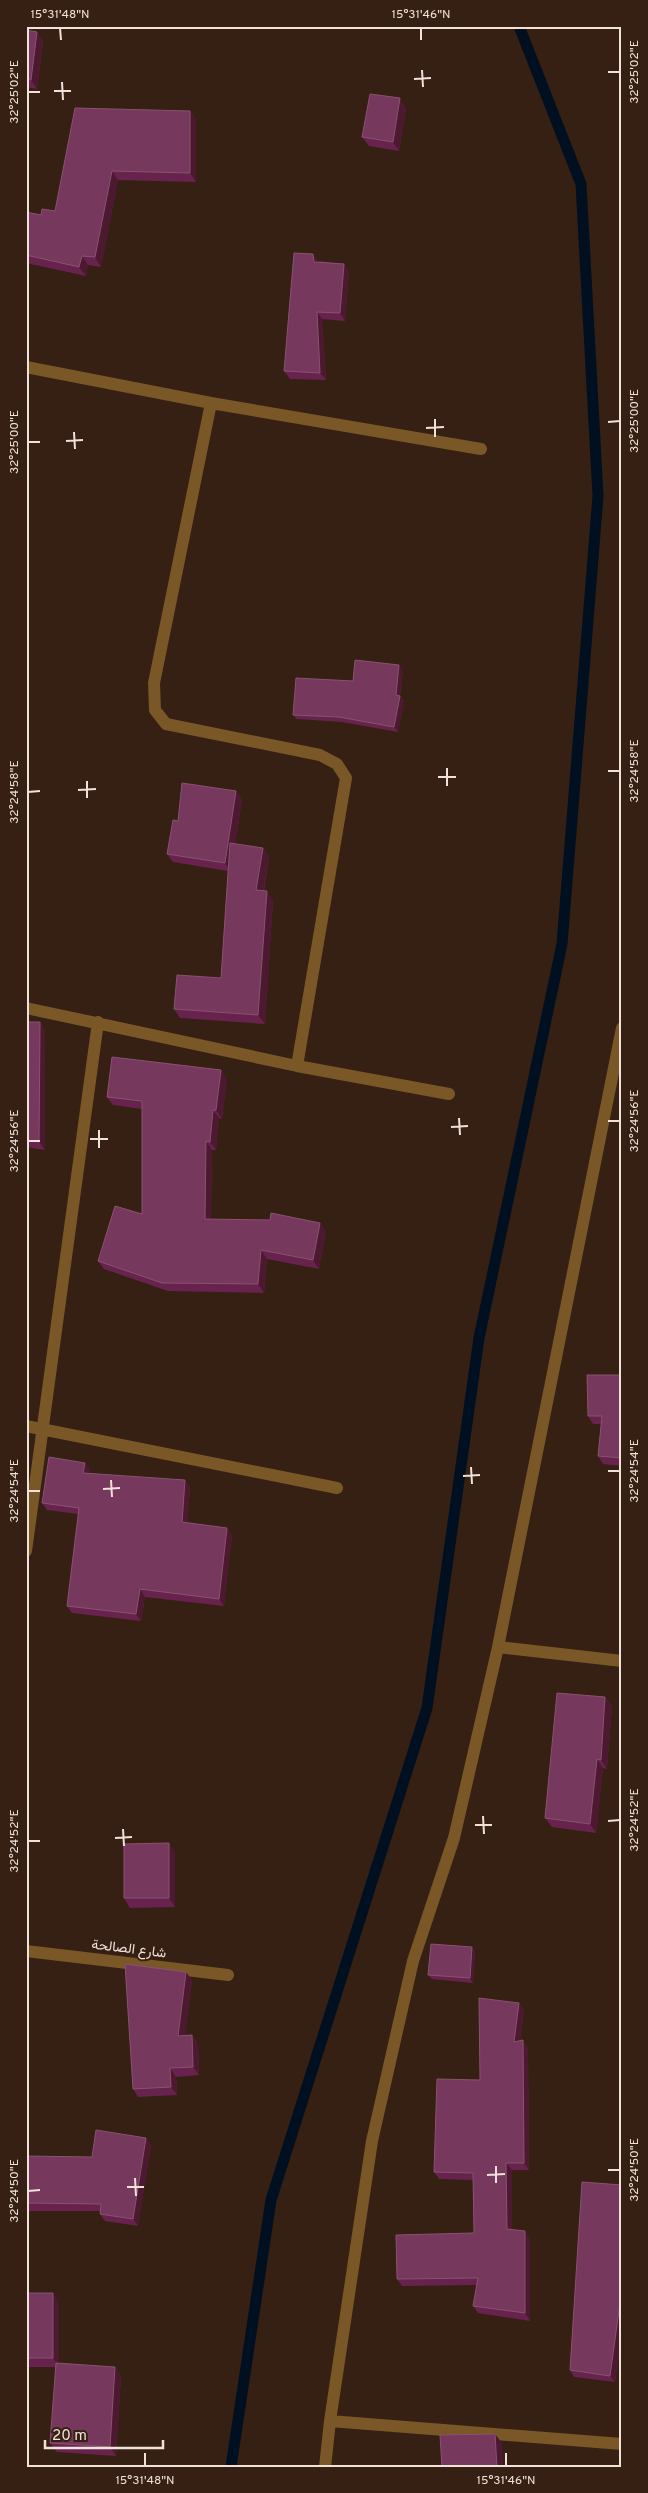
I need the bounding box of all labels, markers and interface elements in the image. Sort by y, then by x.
text: 15°31'48"N [30,7,90,23]
text: 15°31'46"N [391,7,451,23]
text: 32°25'02"E [627,40,643,104]
text: 32°25'02"E [7,60,23,124]
text: 32°25'00"E [627,389,643,453]
text: 32°25'00"E [7,410,23,474]
text: 32°24'58"E [627,739,643,803]
text: 32°24'58"E [7,760,23,824]
text: 32°24'56"E [627,1089,643,1153]
text: 32°24'56"E [7,1109,23,1173]
text: 32°24'54"E [627,1439,643,1503]
text: 32°24'54"E [7,1459,23,1523]
text: 32°24'52"E [627,1788,643,1852]
text: 32°24'52"E [7,1809,23,1873]
street label: شارع الصالحة [90,1936,167,1964]
text: 32°24'50"E [627,2138,643,2202]
text: 32°24'50"E [7,2159,23,2223]
scale bar [45,2418,162,2450]
text: 20 m [52,2427,87,2446]
text: 15°31'48"N [115,2473,175,2489]
text: 15°31'46"N [476,2473,536,2489]

